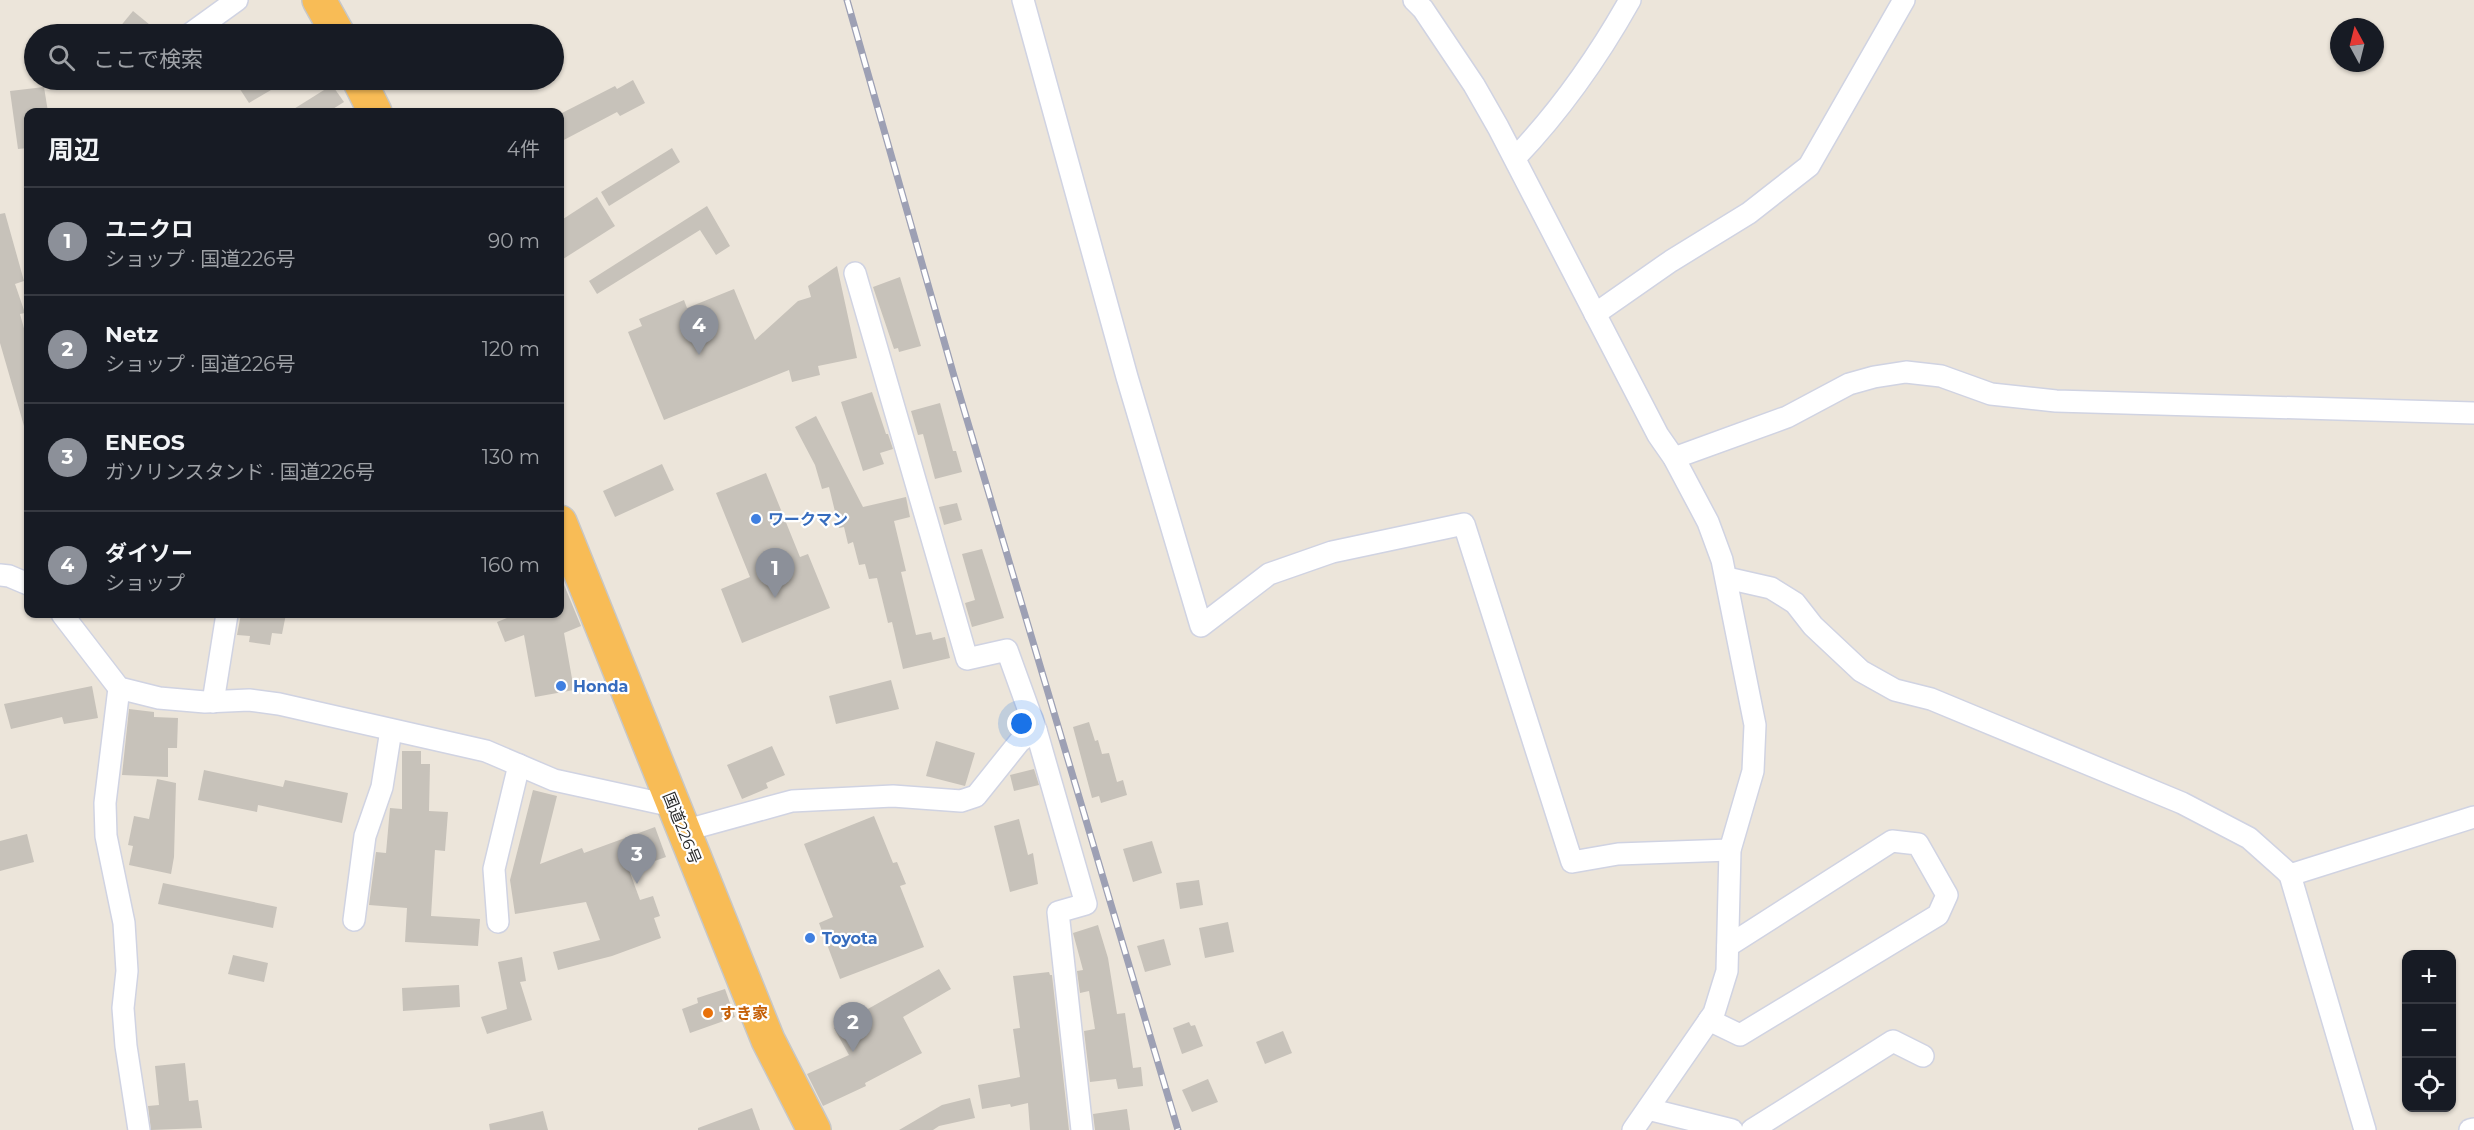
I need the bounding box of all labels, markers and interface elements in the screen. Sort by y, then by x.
north arrow [2330,18,2384,72]
search box [24,24,564,90]
icon: search [45,41,78,74]
text: ここで検索 [93,46,203,73]
text: 周辺 [48,134,100,166]
text: 4件 [507,137,540,161]
text: ユニクロ [105,216,193,243]
text: 1 [64,229,71,253]
text: 90 m [488,229,540,253]
text: ショップ · 国道226号 [105,247,295,271]
pin: 4 [680,306,718,355]
text: Netz [105,321,158,348]
text: 2 [62,337,73,361]
text: 120 m [482,337,540,361]
text: ショップ · 国道226号 [105,352,295,376]
text: ENEOS [105,429,185,456]
text: 3 [62,445,73,469]
text: 130 m [482,445,540,469]
text: ガソリンスタンド · 国道226号 [105,460,375,484]
place label: ワークマン [768,510,848,529]
marker: ワークマン [749,512,763,526]
text: ダイソー [105,540,193,567]
pin: 1 [756,548,794,598]
text: 4 [61,553,74,577]
text: 160 m [481,553,540,577]
text: ショップ [105,571,185,595]
place label: Honda [573,677,628,696]
marker: Honda [554,679,568,693]
your location [1007,709,1036,738]
street label: 国道226号 [659,789,705,867]
pin: 3 [618,834,656,884]
place label: Toyota [822,929,878,948]
marker: Toyota [803,931,817,945]
map controls [2402,950,2456,1112]
button: + [2402,950,2456,1004]
pin: 2 [834,1002,872,1052]
place label: すき家 [720,1004,768,1023]
button: − [2402,1004,2456,1058]
marker: すき家 [701,1006,715,1020]
button: locate [2402,1058,2456,1112]

